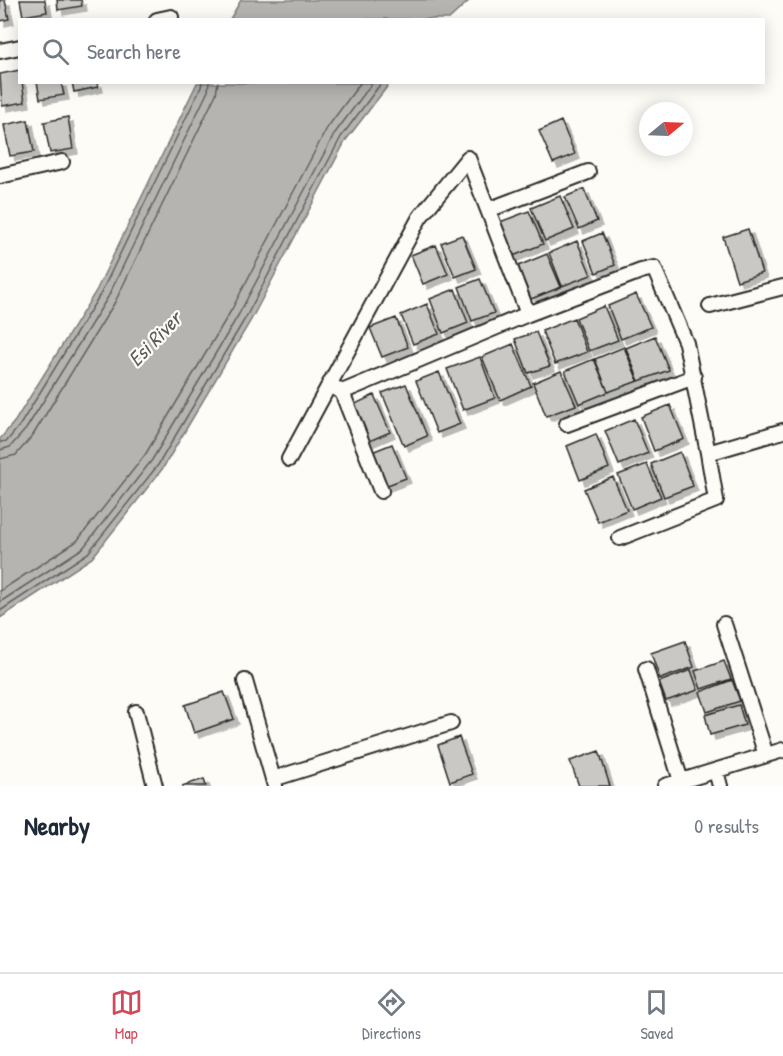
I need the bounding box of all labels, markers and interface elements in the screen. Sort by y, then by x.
search box [18,18,765,84]
icon: search [39,35,72,68]
text: Search here [87,36,181,66]
north arrow [639,102,693,156]
water label: Esi River [121,303,190,372]
text: Nearby [24,808,90,843]
text: 0 results [694,812,759,839]
tab: Map [110,986,143,1044]
tab: Directions [362,986,421,1044]
tab: Saved [640,986,673,1044]

